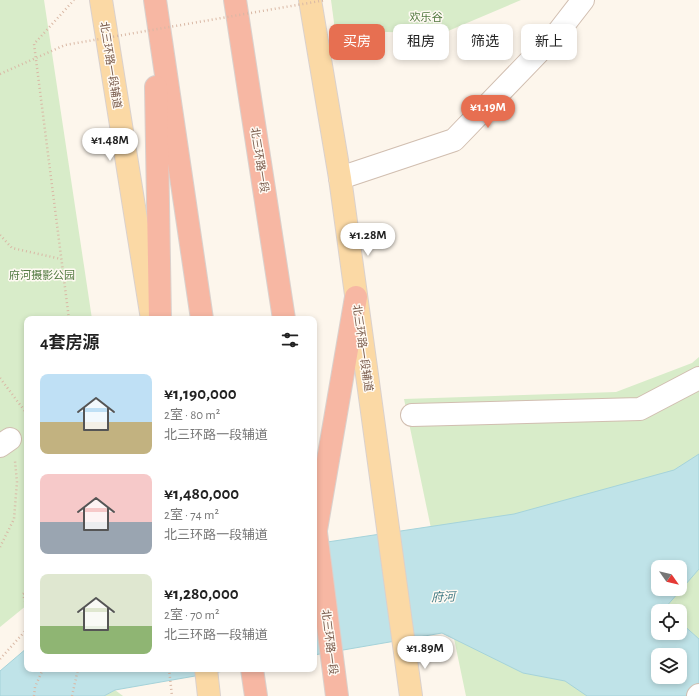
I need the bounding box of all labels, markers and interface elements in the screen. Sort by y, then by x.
park label: 欢乐谷 [410,11,443,23]
street label: 北三环路一段辅道 [98,21,124,109]
chip: 买房 [329,24,385,60]
chip: 租房 [393,24,449,60]
chip: 筛选 [457,24,513,60]
chip: 新上 [521,24,577,60]
pin: ¥1.19M [455,95,521,129]
text: ¥1.19M [470,101,506,114]
street label: 北三环路一段 [249,126,271,194]
pin: ¥1.48M [77,128,143,162]
text: ¥1.48M [91,134,129,147]
pin: ¥1.28M [335,223,401,257]
text: ¥1.28M [349,229,387,242]
park label: 府河摄影公园 [9,269,75,281]
street label: 北三环路一段辅道 [351,304,375,392]
icon: filters [279,329,301,351]
text: 4套房源 [40,334,100,351]
text: ¥1,190,000 [164,385,237,402]
icon: home [72,390,120,438]
text: 2室 · 80 m² [164,409,220,422]
text: 北三环路一段辅道 [164,429,268,442]
text: ¥1,480,000 [164,485,239,502]
icon: home [72,490,120,538]
text: 2室 · 74 m² [164,509,219,522]
text: 北三环路一段辅道 [164,529,268,542]
north arrow [651,560,687,596]
map controls [651,560,687,684]
text: ¥1,280,000 [164,585,239,602]
icon: home [72,590,120,638]
water label: 府河 [431,590,457,603]
button: locate [651,604,687,640]
text: 2室 · 70 m² [164,609,220,622]
street label: 北三环路一段 [320,609,340,675]
text: 北三环路一段辅道 [164,629,268,642]
pin: ¥1.89M [392,636,458,670]
text: ¥1.89M [406,642,444,655]
button: layers [651,648,687,684]

